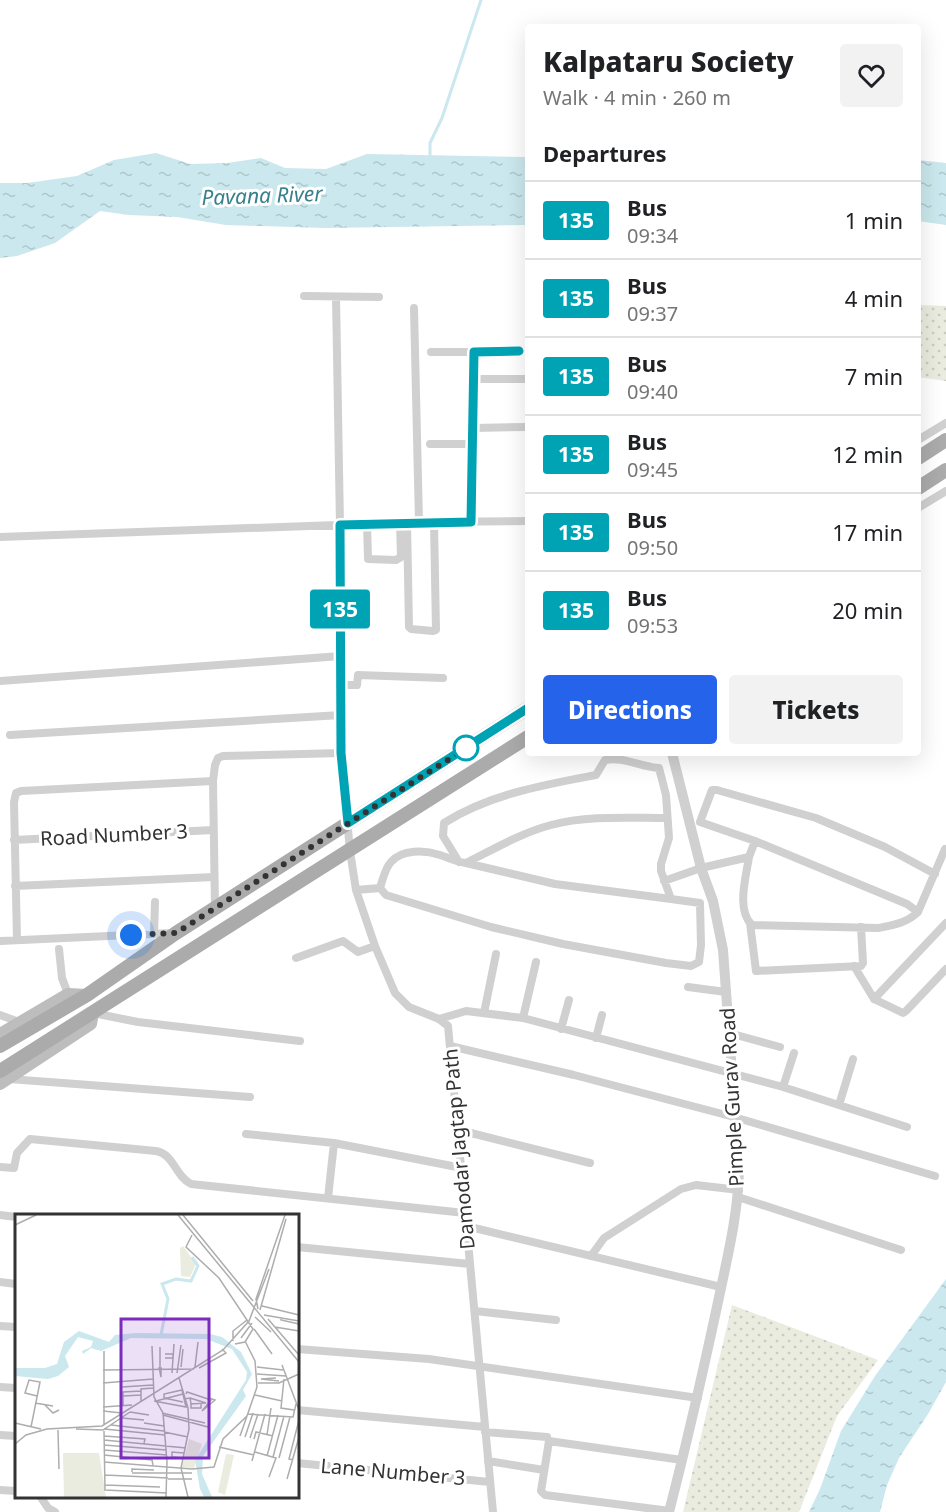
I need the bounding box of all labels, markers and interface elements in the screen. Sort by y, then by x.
text: Kalpataru Society [543,42,794,80]
button: heart [840,44,903,107]
text: Walk · 4 min · 260 m [543,84,731,111]
text: Departures [543,138,667,168]
water label: Pavana River [201,179,325,211]
text: Bus [627,192,667,222]
text: 1 min [845,205,903,235]
text: 135 [558,206,594,234]
text: 09:34 [627,222,678,249]
text: Bus [627,270,667,300]
text: 4 min [845,283,903,313]
text: 135 [558,284,594,312]
text: 09:37 [627,300,678,327]
text: Bus [627,348,667,378]
text: 7 min [845,361,903,391]
text: 135 [558,362,594,390]
text: 09:40 [627,378,678,405]
text: Bus [627,426,667,456]
text: 12 min [832,439,903,469]
text: 135 [558,440,594,468]
text: 09:45 [627,456,678,483]
text: Bus [627,504,667,534]
text: 17 min [832,517,903,547]
text: 135 [558,518,594,546]
text: 09:50 [627,534,678,561]
text: Bus [627,582,667,612]
line badge: 135 [306,590,374,628]
text: 135 [322,595,358,623]
text: 20 min [832,595,903,625]
text: 135 [558,596,594,624]
text: 09:53 [627,612,678,639]
button: Directions [543,675,717,744]
button: Tickets [729,675,903,744]
unlabelled marker [453,735,479,761]
street label: Road Number 3 [39,817,189,852]
your location [116,920,146,950]
street label: Pimple Gurav Road [713,1007,750,1187]
street label: Damodar Jagtap Path [436,1048,481,1251]
inset map [15,1214,298,1497]
street label: Lane Number 3 [320,1452,467,1491]

